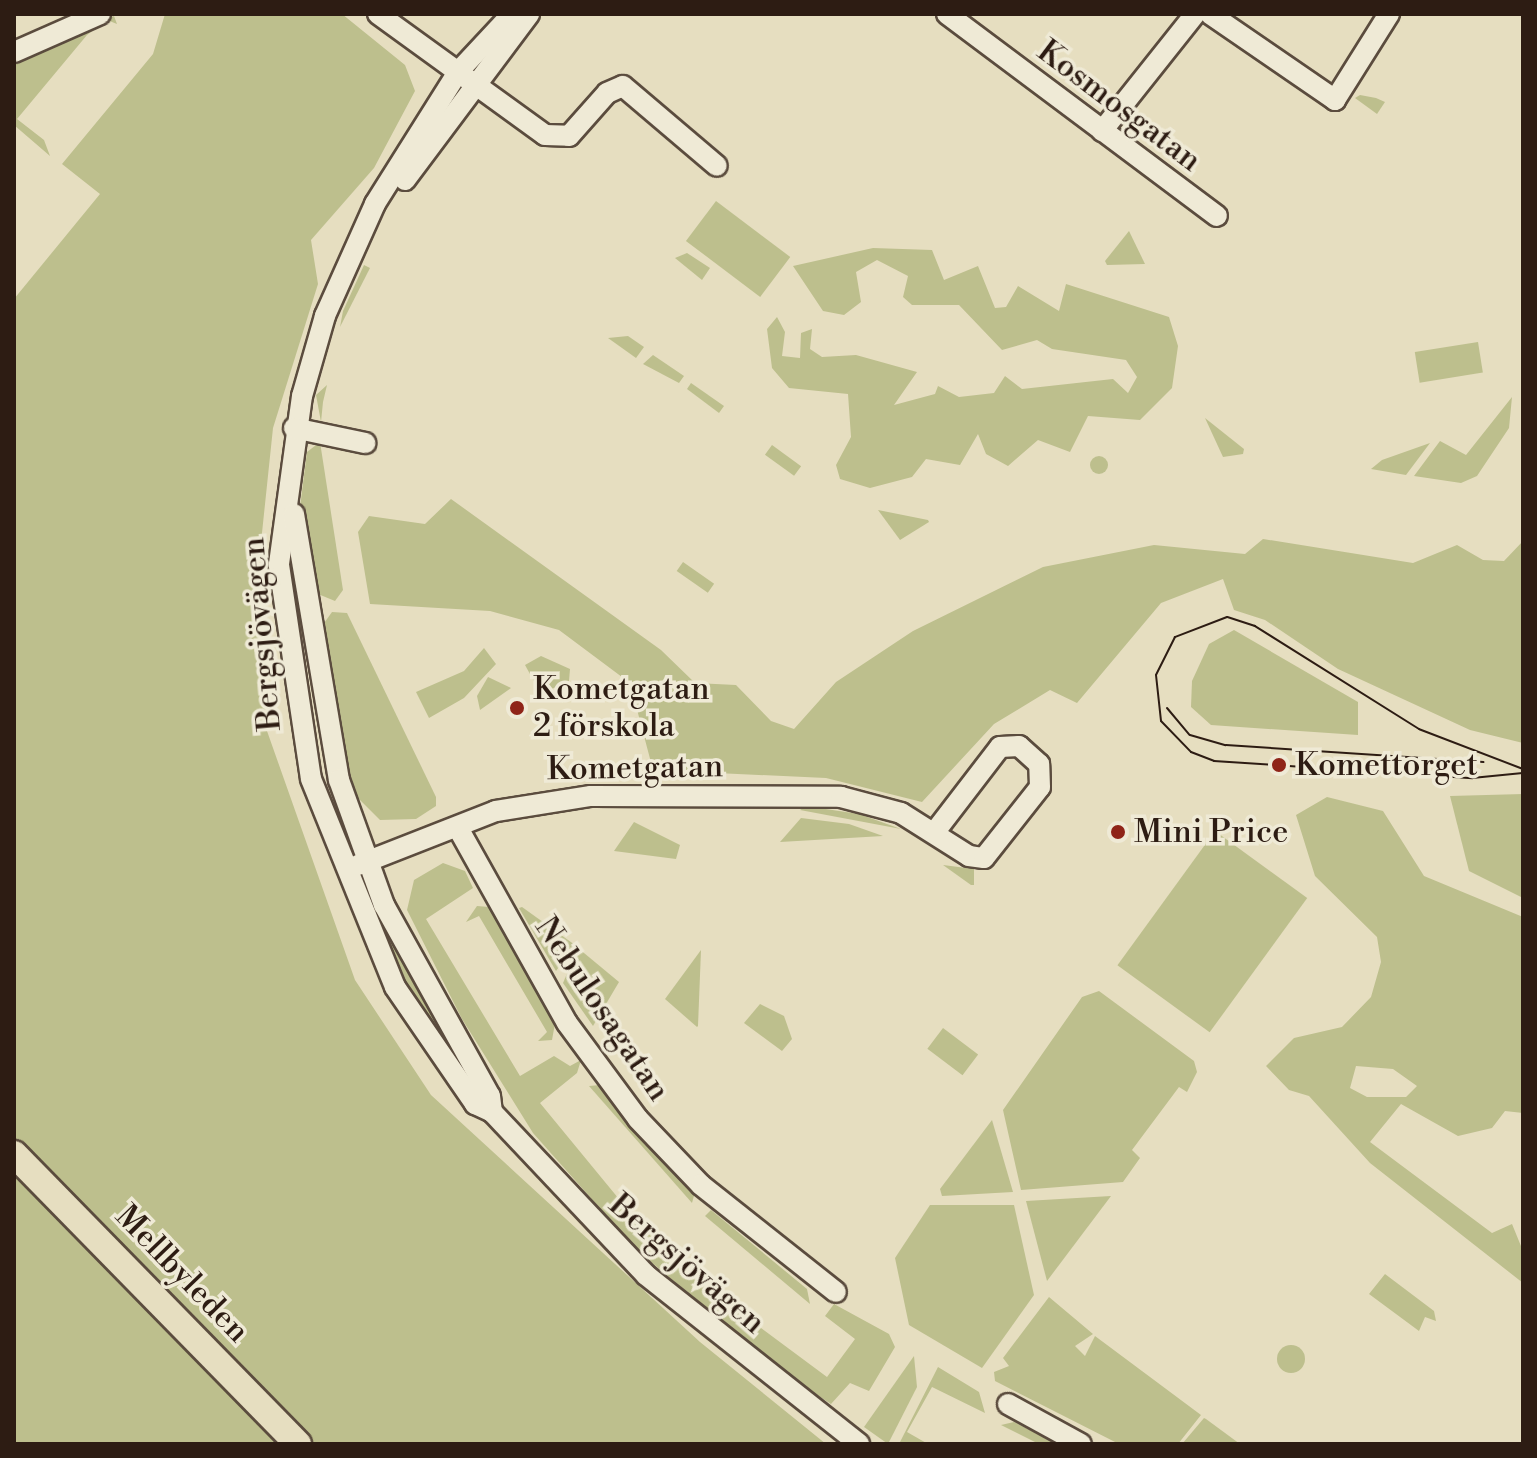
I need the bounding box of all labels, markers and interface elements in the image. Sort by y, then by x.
street label: Kosmosgatan [1030,32,1208,180]
street label: Bergsjövägen [234,536,290,732]
place label: Kometgatan 2 förskola [533,671,709,746]
marker: Kometgatan 2 förskola [508,699,526,717]
place label: Komettorget [1295,746,1478,784]
street label: Kometgatan [546,747,724,789]
marker: Komettorget [1270,756,1288,774]
place label: Mini Price [1134,813,1288,851]
marker: Mini Price [1109,823,1127,841]
street label: Nebulosagatan [526,910,678,1108]
street label: Bergsjövägen [601,1186,773,1342]
street label: Mellbyleden [107,1197,257,1351]

